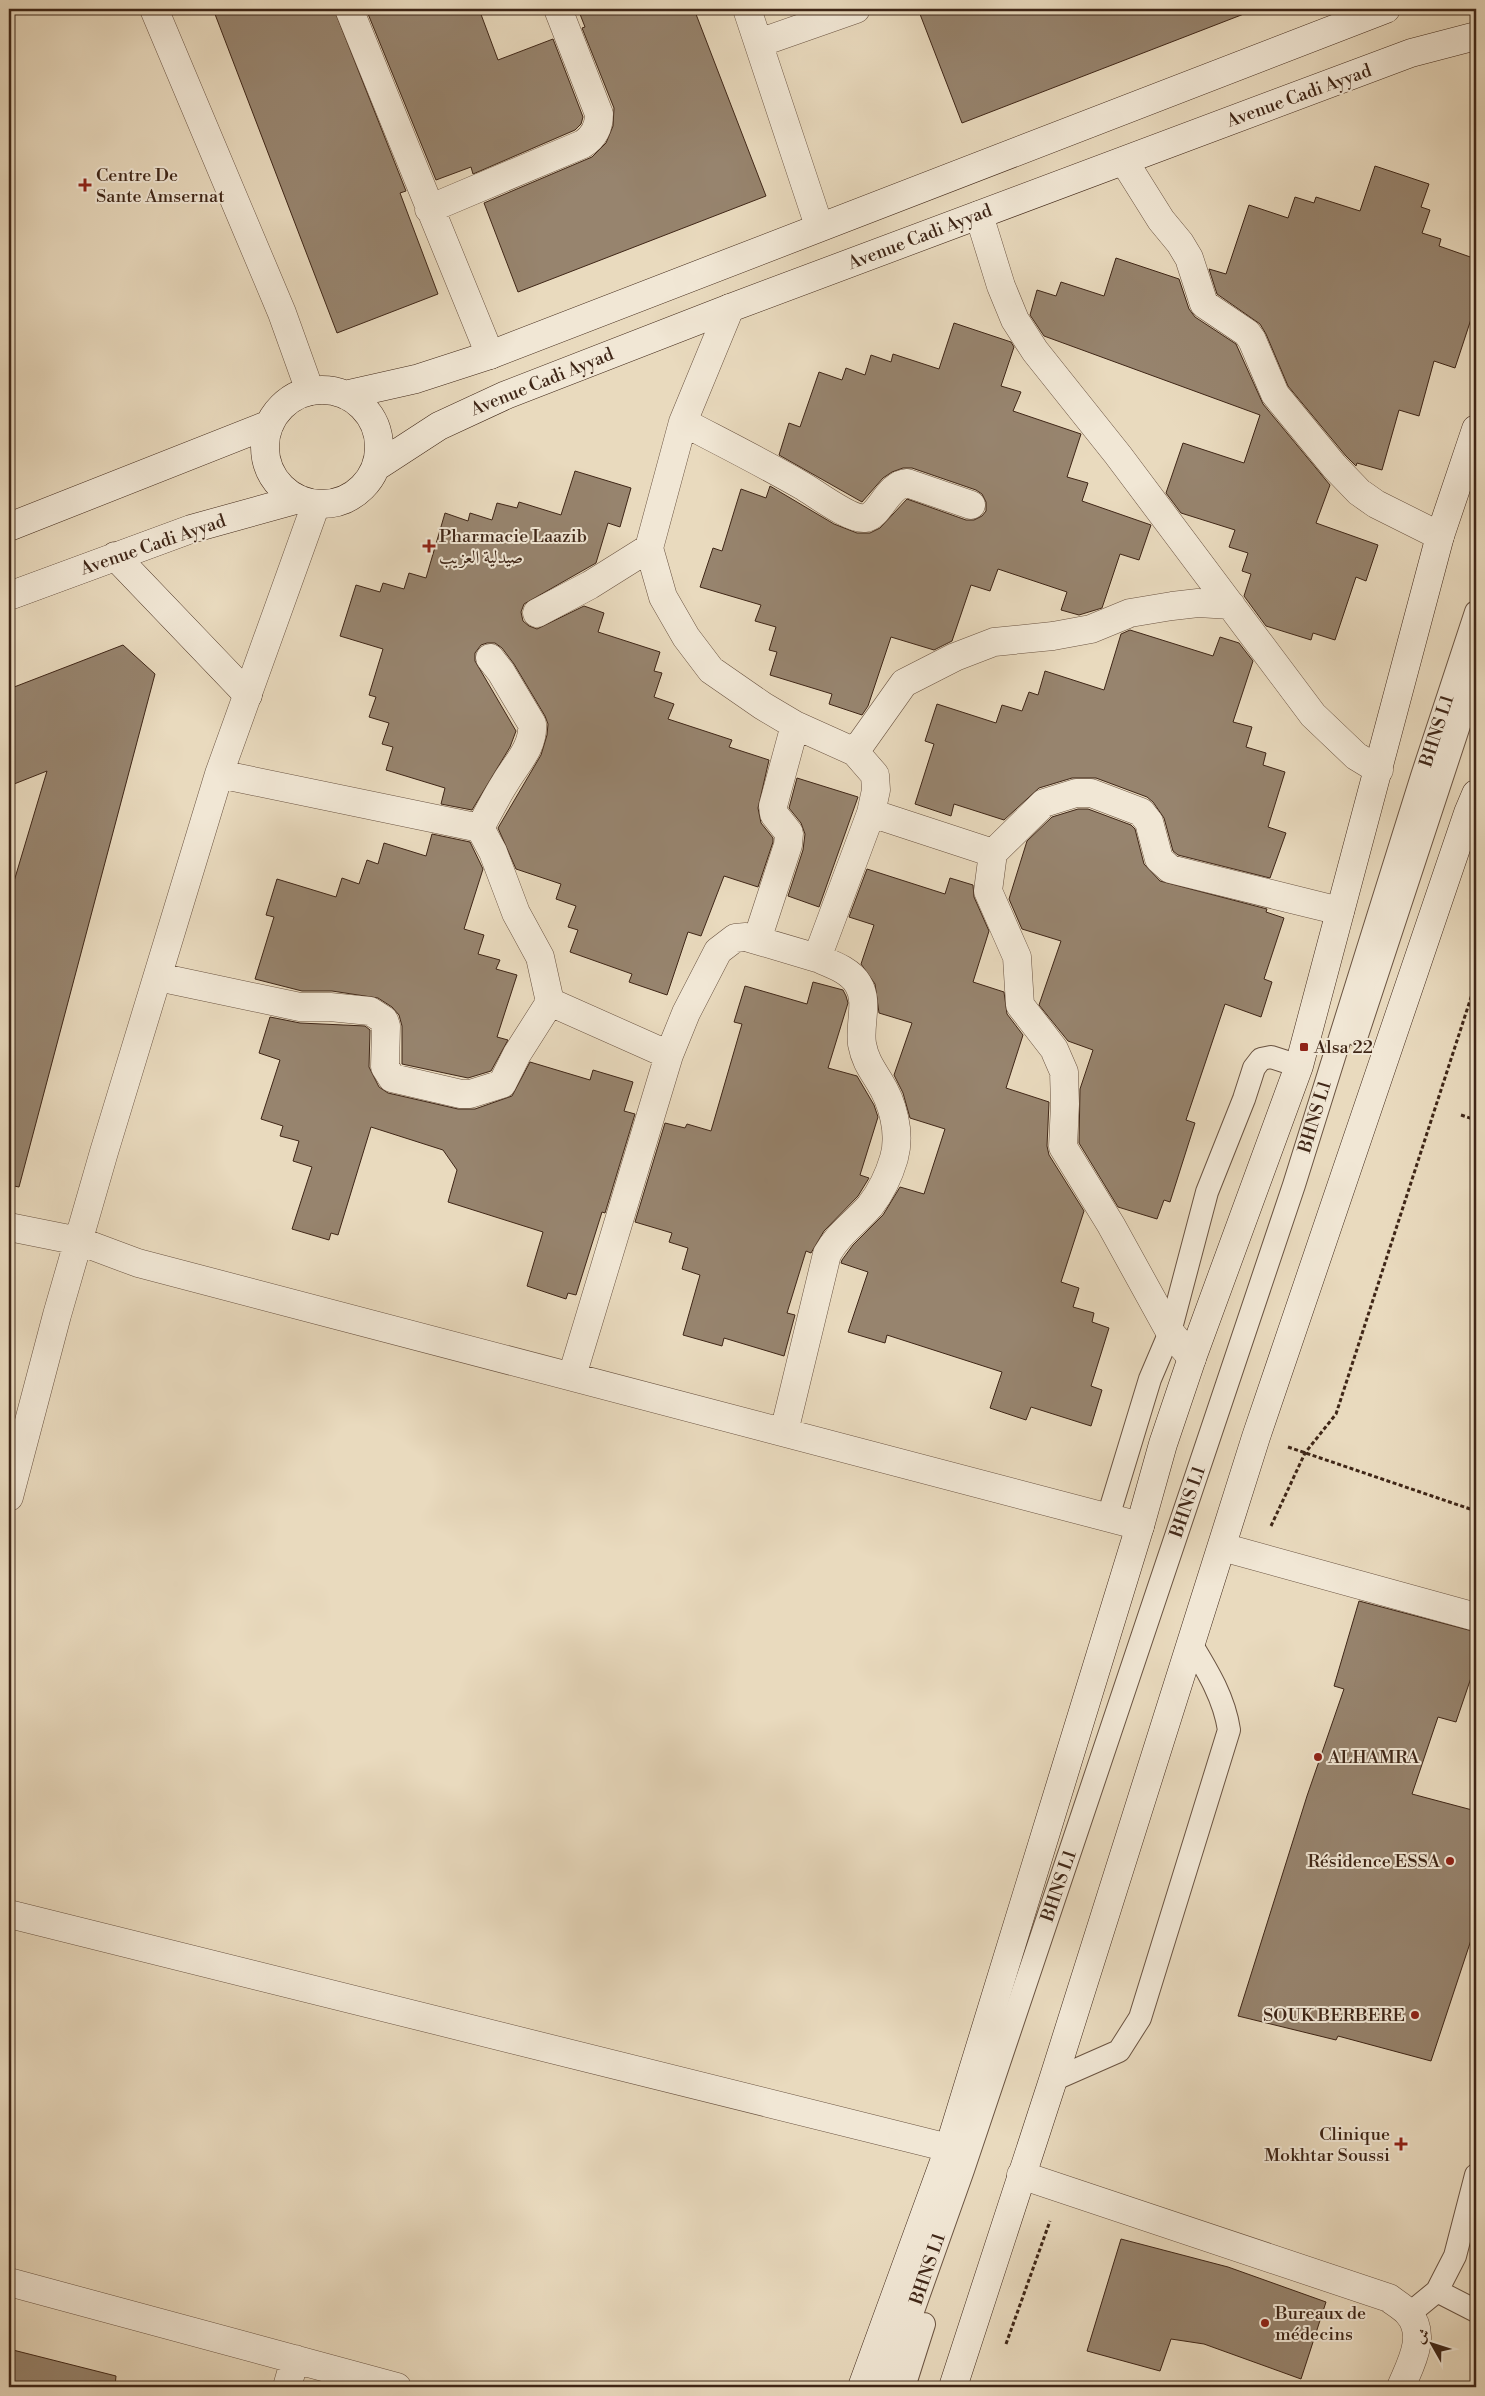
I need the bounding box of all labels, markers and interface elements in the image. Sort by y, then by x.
street label: Avenue Cadi Ayyad [1222,59,1375,133]
place label: Centre De Sante Amsernat [96,164,225,208]
marker: Centre De Sante Amsernat [78,178,92,192]
street label: Avenue Cadi Ayyad [844,199,996,275]
street label: Avenue Cadi Ayyad [466,342,618,422]
street label: Avenue Cadi Ayyad [76,509,230,581]
place label: Pharmacie Laazib صيدلية العزيب [439,525,587,569]
marker: Pharmacie Laazib صيدلية العزيب [423,540,435,552]
street label: BHNS L1 [1414,692,1459,771]
place label: Alsa 22 [1313,1036,1373,1059]
marker: Alsa 22 [1298,1041,1310,1053]
street label: BHNS L1 [1293,1078,1337,1157]
street label: BHNS L1 [1165,1463,1211,1542]
place label: ALHAMRA [1327,1746,1420,1769]
marker: ALHAMRA [1312,1751,1324,1763]
street label: BHNS L1 [1036,1847,1082,1926]
place label: Résidence ESSA [1307,1850,1441,1873]
marker: Résidence ESSA [1444,1855,1456,1867]
place label: SOUK BERBERE [1263,2004,1405,2027]
marker: SOUK BERBERE [1409,2009,1421,2021]
place label: Clinique Mokhtar Soussi [1264,2123,1390,2167]
marker: Clinique Mokhtar Soussi [1394,2137,1408,2151]
street label: BHNS L1 [905,2230,951,2309]
place label: Bureaux de médecins [1274,2302,1366,2346]
marker: Bureaux de médecins [1259,2317,1271,2329]
north arrow [1408,2318,1458,2368]
text: ش [1411,2325,1434,2348]

